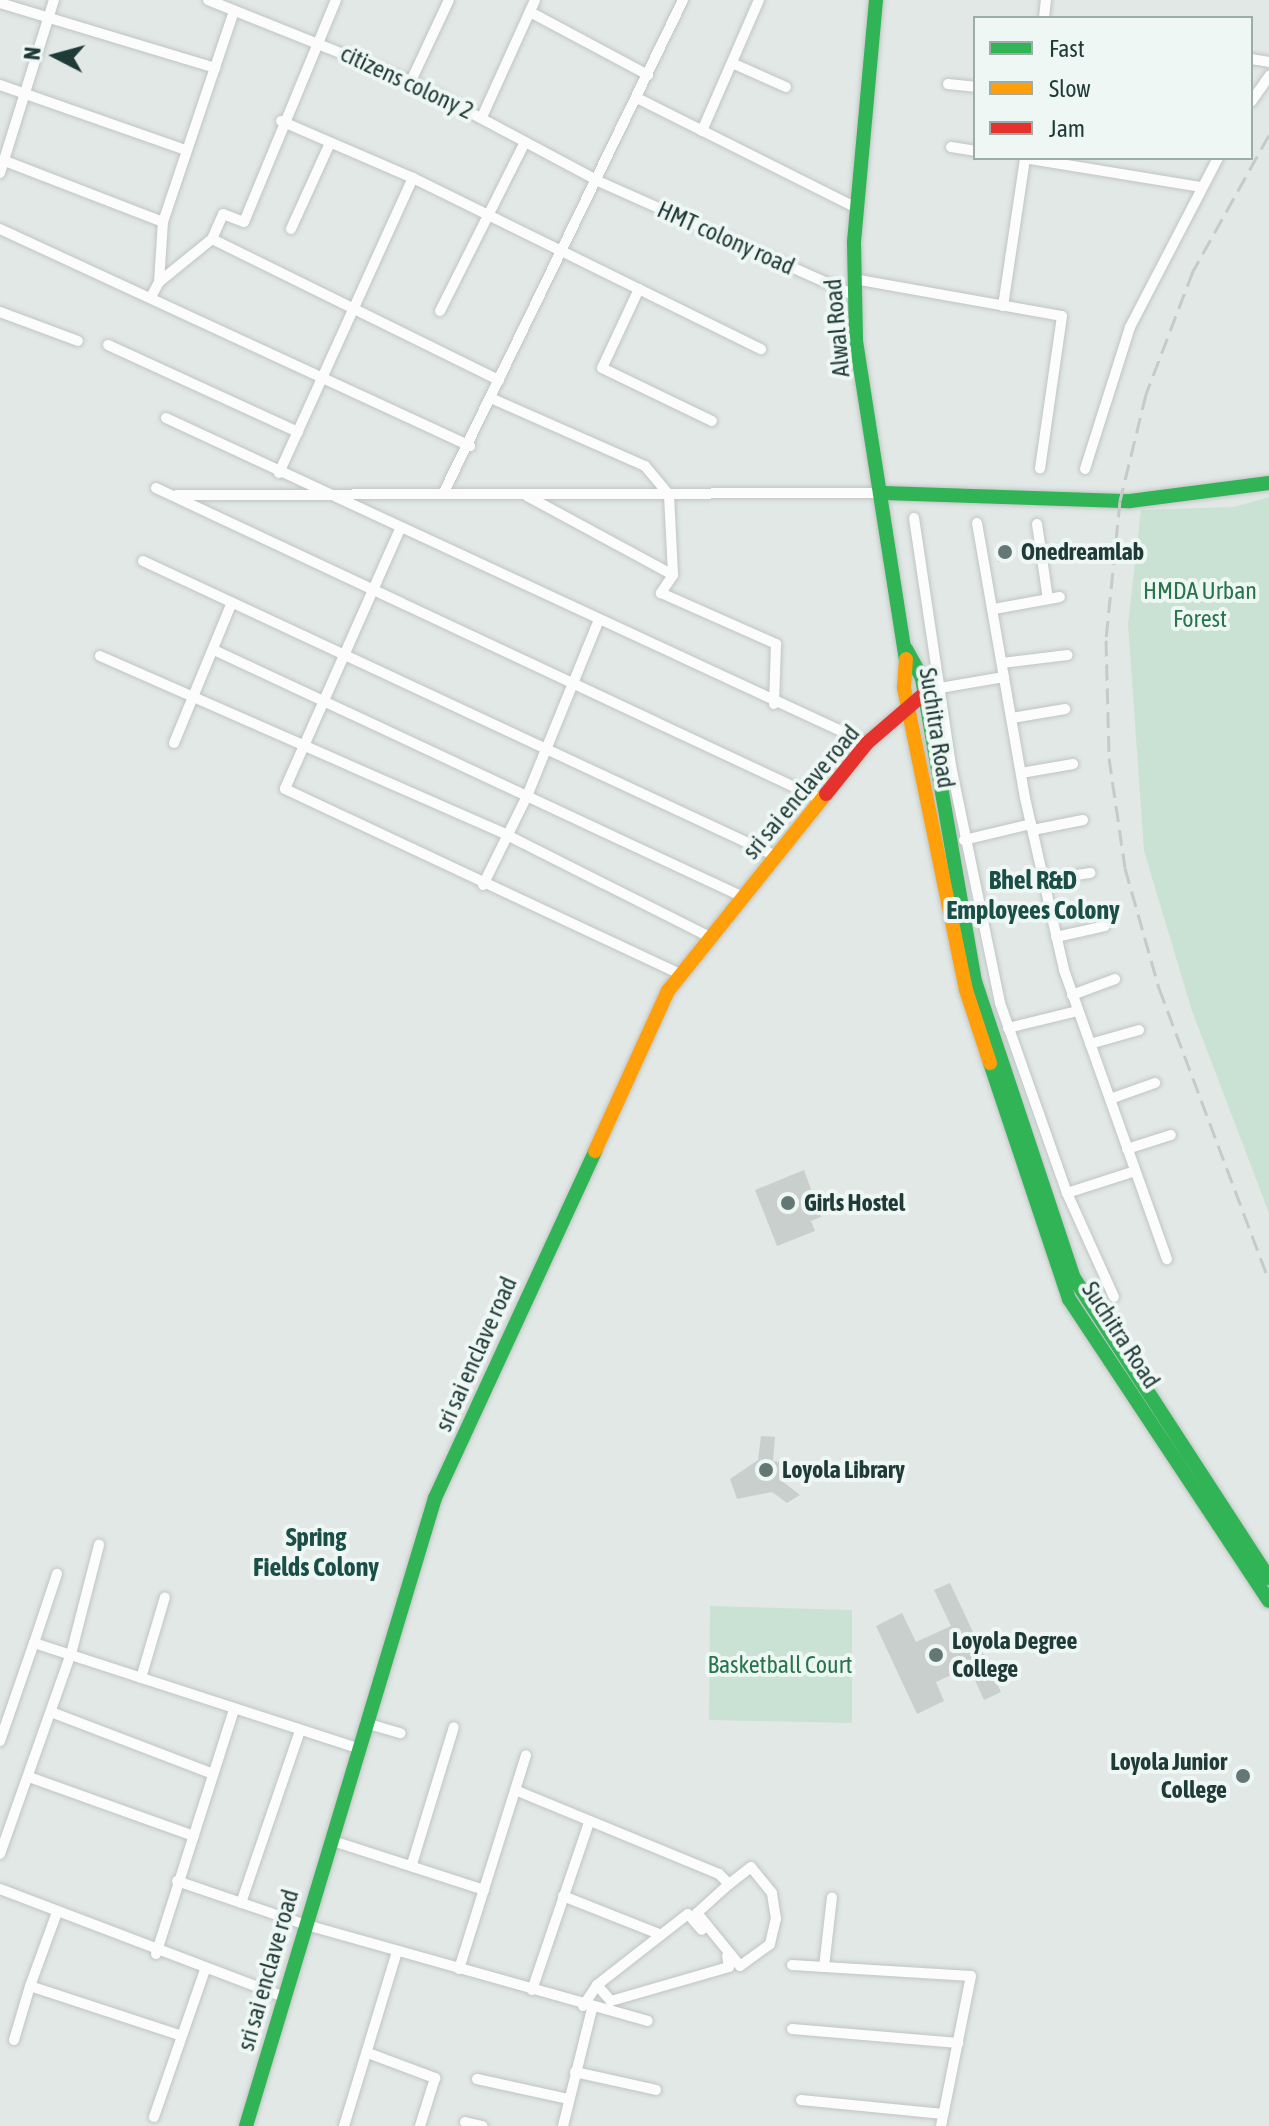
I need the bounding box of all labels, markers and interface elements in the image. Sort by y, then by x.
north arrow [16,16,96,96]
legend [973,16,1253,160]
text: Fast [1049,35,1085,62]
street label: citizens colony 2 [336,39,478,125]
text: N [19,46,46,61]
text: Slow [1049,75,1091,102]
text: Jam [1049,115,1085,142]
street label: HMT colony road [653,195,799,281]
street label: Alwal Road [818,278,856,378]
place label: Onedreamlab [1021,538,1144,566]
marker: Onedreamlab [996,543,1014,561]
park label: HMDA Urban Forest [1143,577,1257,633]
street label: Suchitra Road [913,666,961,790]
street label: sri sai enclave road [736,719,866,865]
district label: Bhel R&D Employees Colony [946,865,1120,926]
place label: Girls Hostel [804,1189,905,1217]
marker: Girls Hostel [779,1194,797,1212]
street label: sri sai enclave road [429,1272,523,1436]
street label: Suchitra Road [1076,1276,1166,1394]
place label: Loyola Library [782,1456,905,1484]
marker: Loyola Library [757,1461,775,1479]
district label: Spring Fields Colony [253,1522,379,1584]
place label: Loyola Degree College [952,1627,1077,1683]
marker: Loyola Degree College [927,1646,945,1664]
park label: Basketball Court [708,1651,852,1679]
place label: Loyola Junior College [1110,1748,1227,1804]
marker: Loyola Junior College [1234,1767,1252,1785]
street label: sri sai enclave road [231,1886,305,2054]

